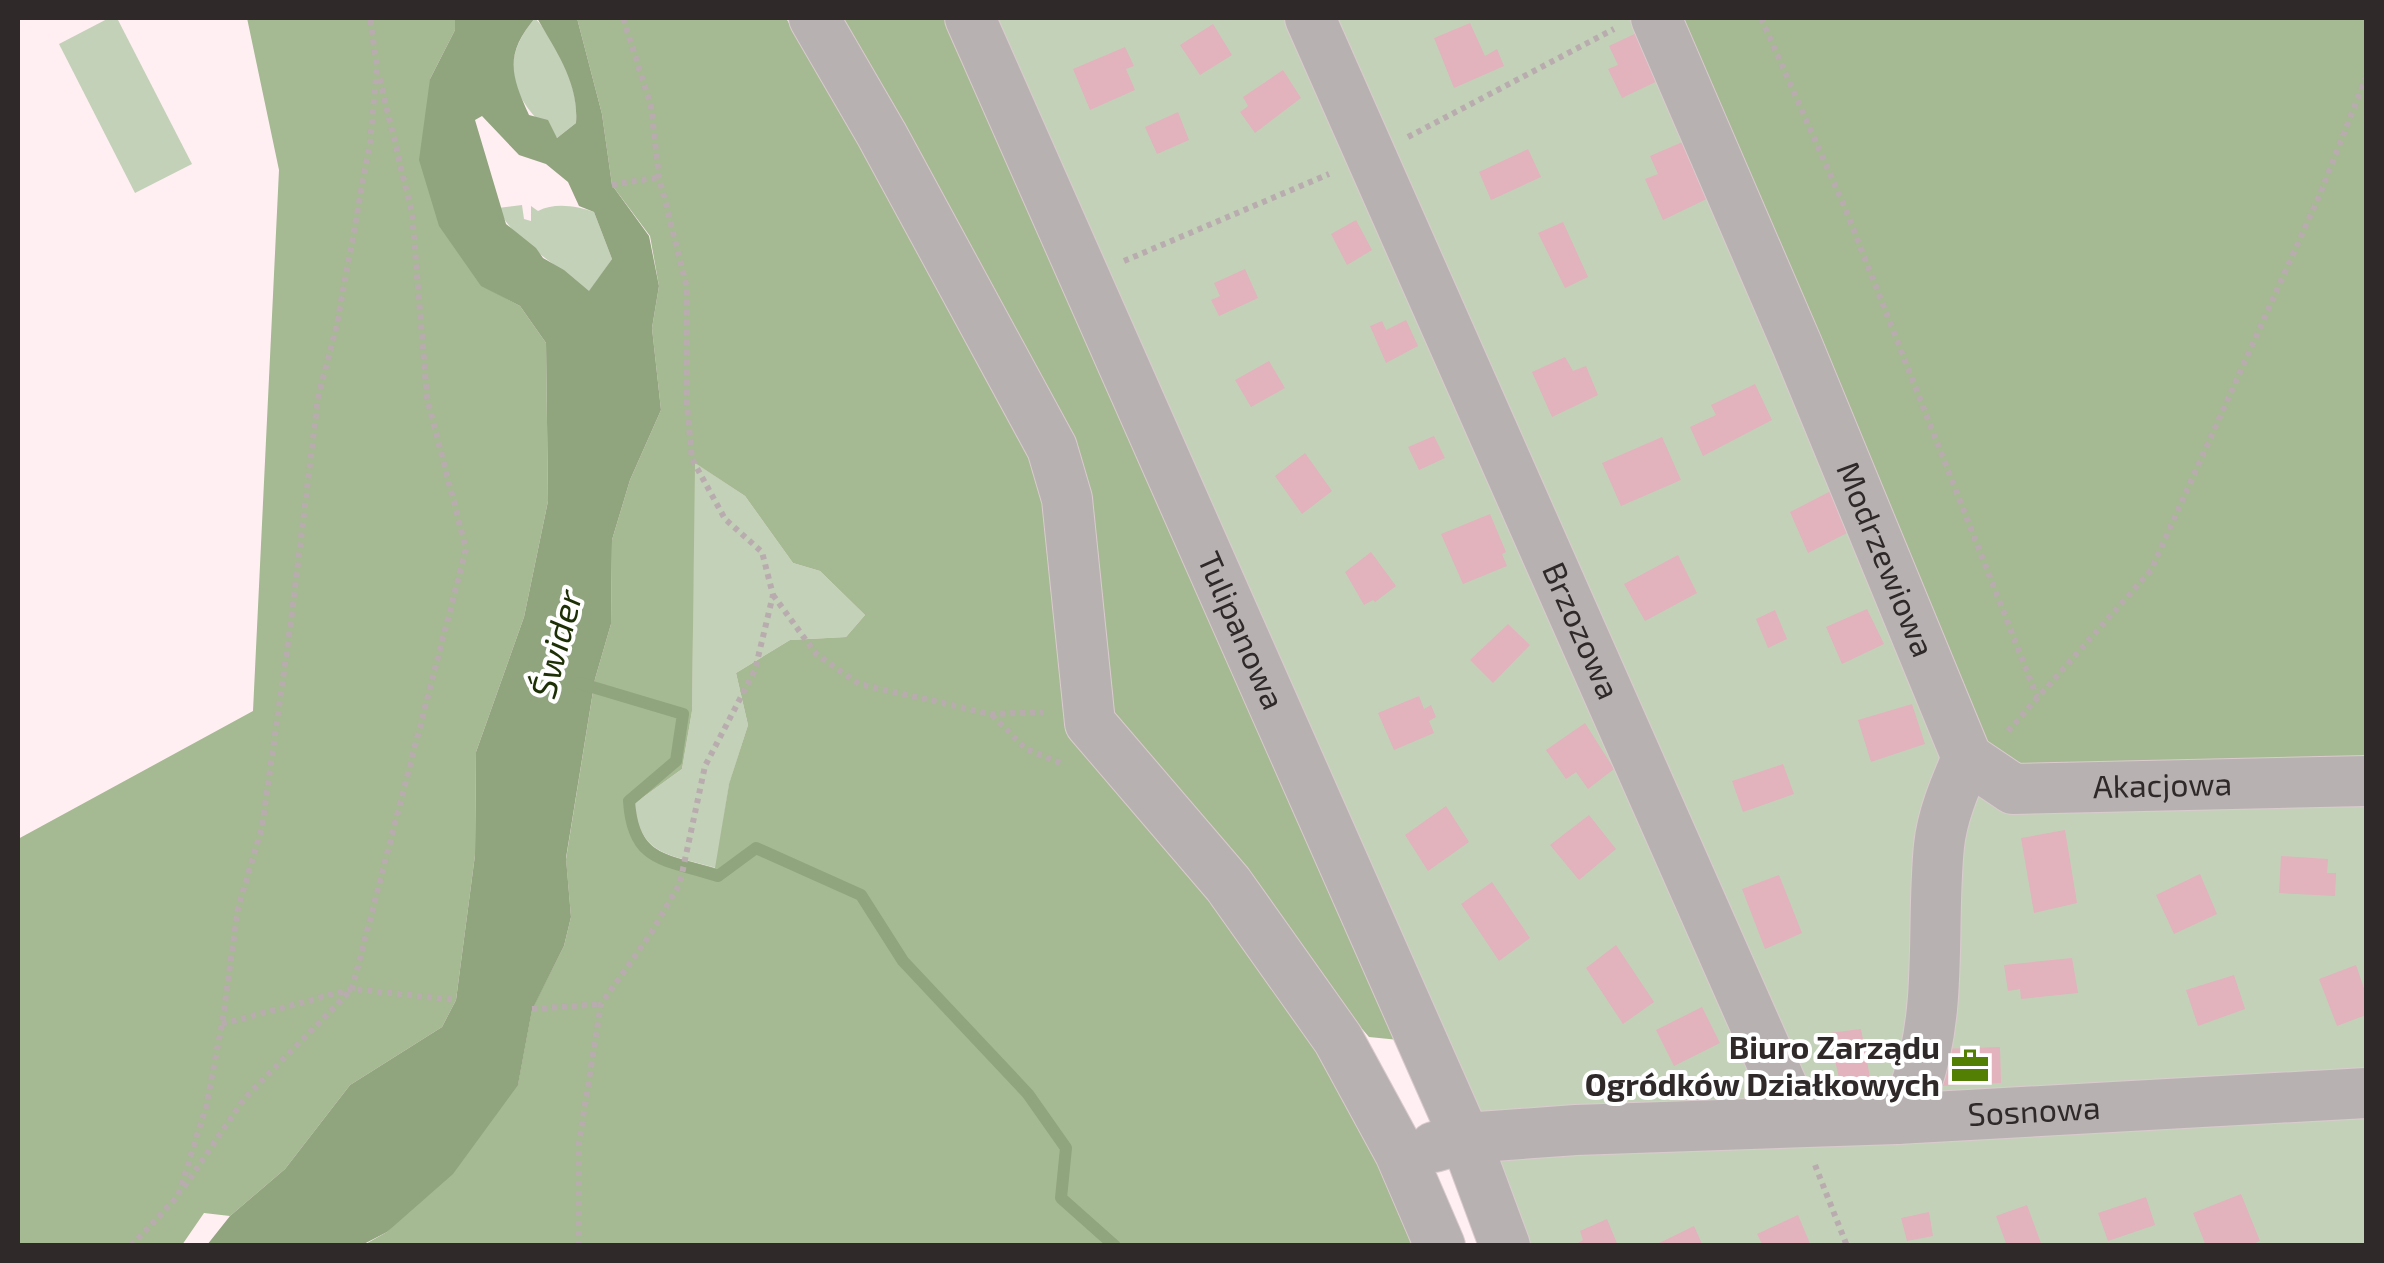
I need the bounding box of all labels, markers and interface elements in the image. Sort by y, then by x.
street label: Modrzewiowa [1830,456,1944,662]
street label: Tulipanowa [1191,545,1294,715]
street label: Brzozowa [1536,556,1629,704]
water label: Świder [520,584,590,702]
street label: Akacjowa [2092,763,2233,804]
place label: Biuro Zarządu Ogródków Działkowych [1585,1027,1940,1103]
office icon: Biuro Zarządu Ogródków Działkowych [1949,1045,1991,1087]
street label: Sosnowa [1966,1087,2101,1132]

